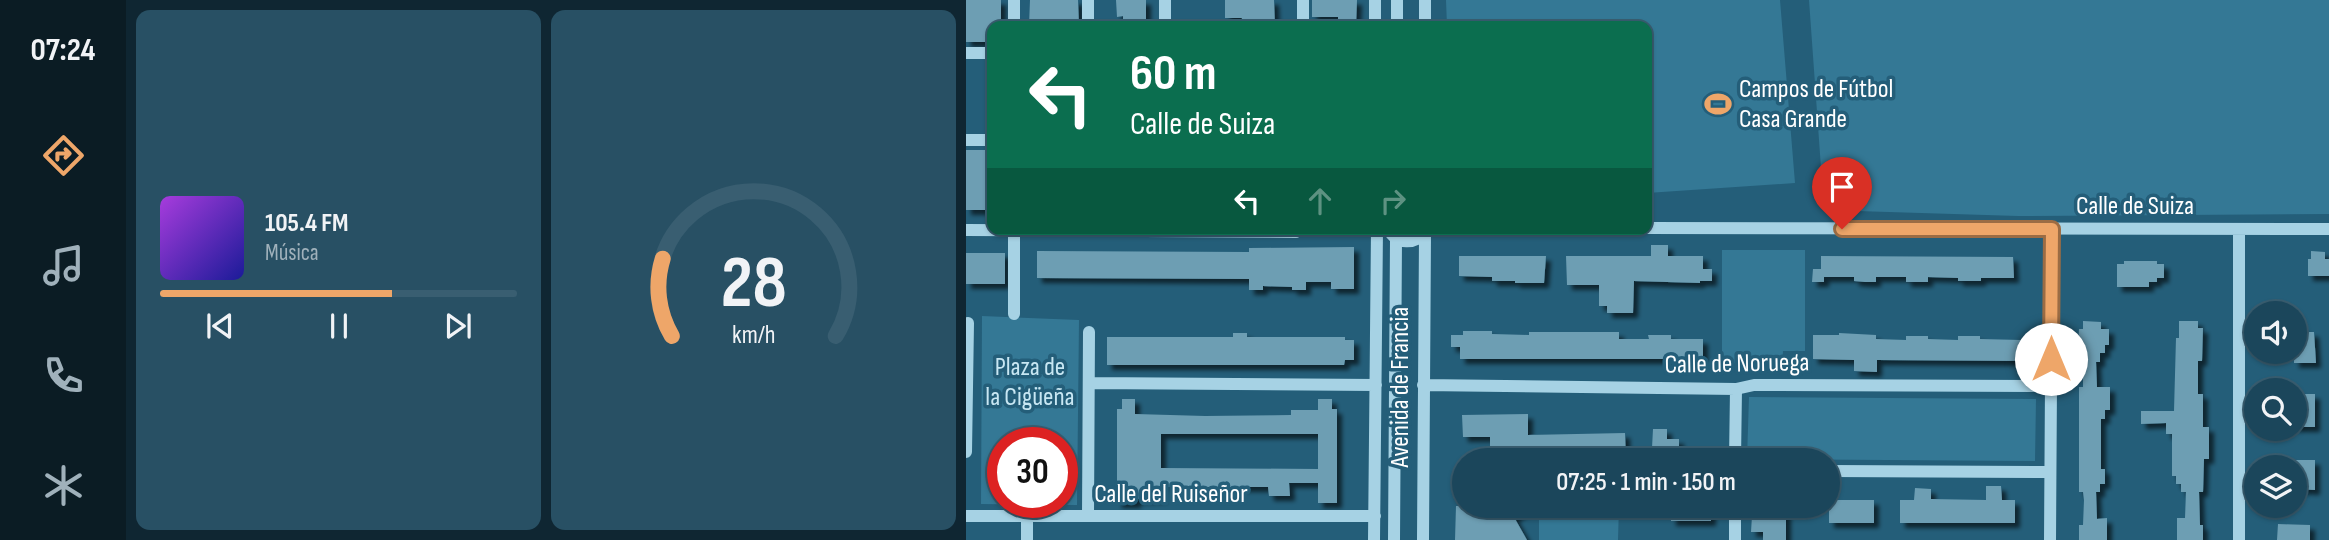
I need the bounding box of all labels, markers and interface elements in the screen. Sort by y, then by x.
text: 07:24 [31,31,95,70]
text: 60 m [1130,45,1217,104]
icon: left [1015,49,1106,140]
place label: Campos de Fútbol Casa Grande [1739,74,1893,135]
sports icon: Campos de Fútbol Casa Grande [1703,89,1733,119]
text: Calle de Suiza [1130,105,1275,144]
icon: directions [39,131,88,180]
pin [1812,157,1872,229]
icon: arrive [1823,168,1861,206]
icon: left [1228,182,1266,220]
icon: ahead [1301,182,1339,220]
icon: right [1374,182,1412,220]
street label: Calle de Suiza [2076,191,2194,222]
text: 105.4 FM [265,208,348,239]
text: Música [265,239,319,267]
text: 28 [720,240,787,328]
icon: music [39,241,88,290]
map controls [2244,301,2307,518]
button: sound [2244,301,2307,364]
icon: previous [201,307,239,345]
icon: pause [320,307,358,345]
icon: next [439,307,477,345]
street label: Avenida de Francia [1385,307,1416,468]
text: km/h [732,320,775,351]
position arrow [2014,322,2088,396]
street label: Calle de Noruega [1664,347,1810,381]
icon: phone [39,351,88,400]
park label: Plaza de la Cigüeña [985,352,1075,413]
button: search [2244,378,2307,441]
speed limit sign: 30 [987,427,1078,518]
button: layers [2244,455,2307,518]
icon: climate [39,461,88,510]
text: 07:25 · 1 min · 150 m [1556,467,1736,498]
street label: Calle del Ruiseñor [1094,479,1248,510]

